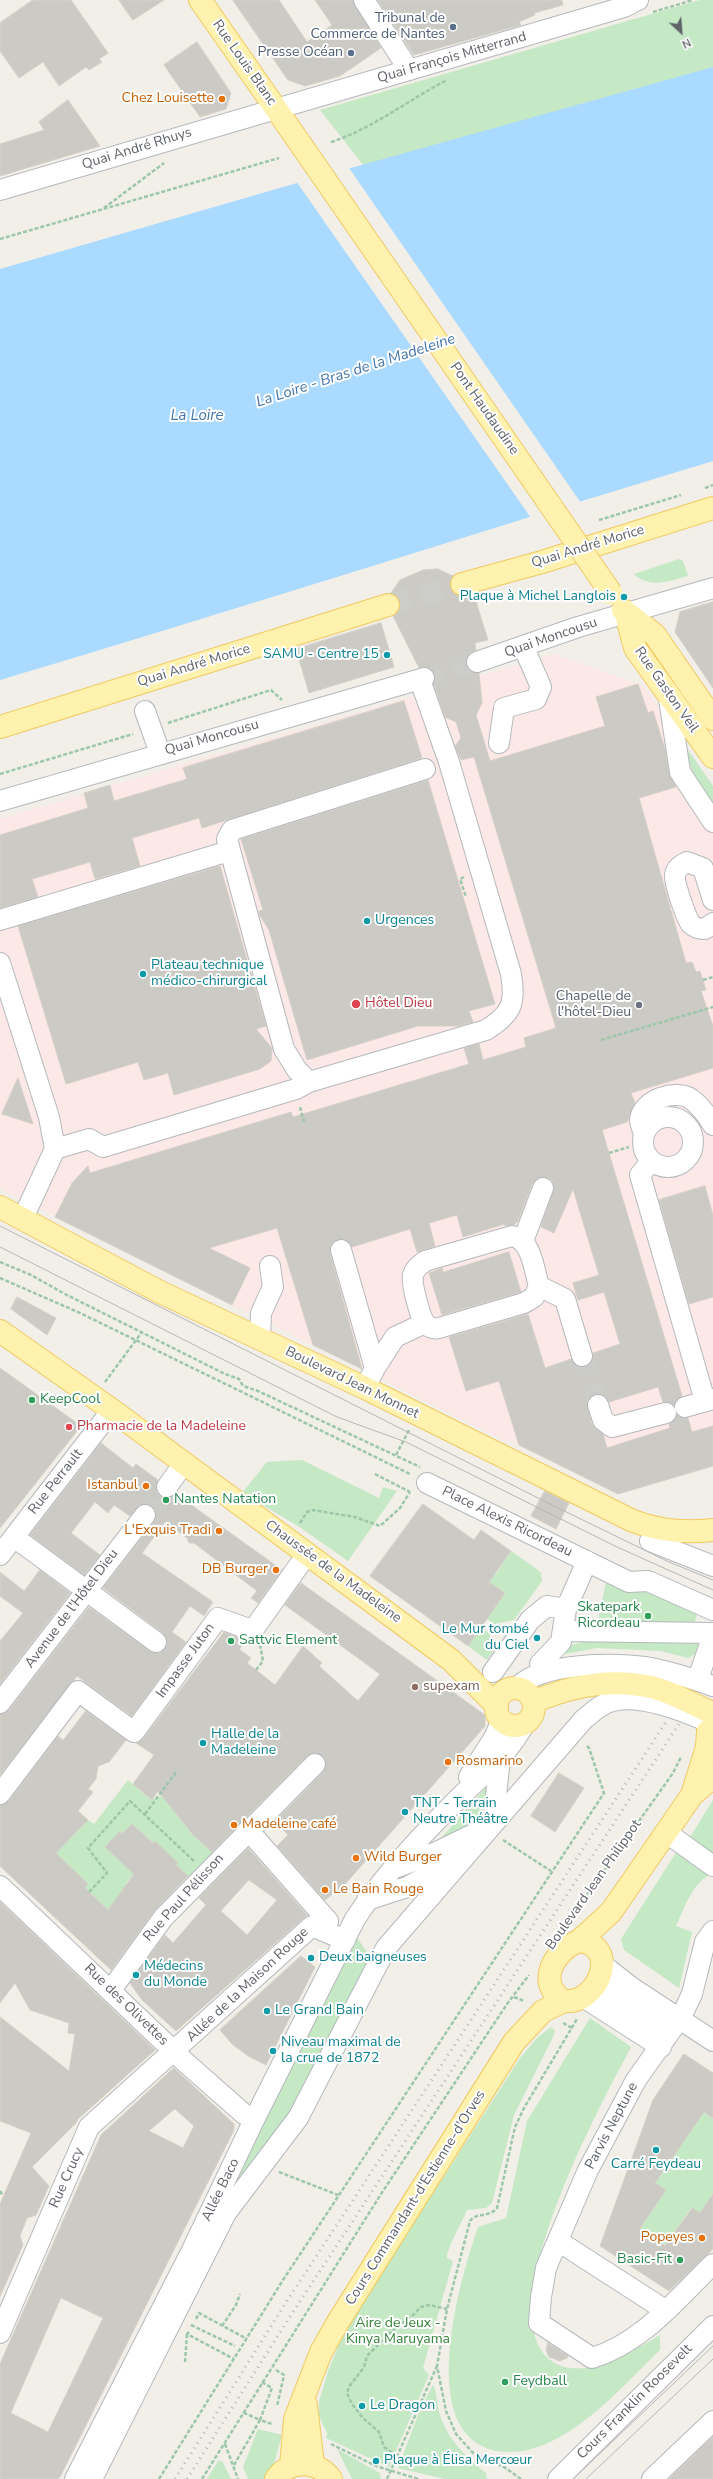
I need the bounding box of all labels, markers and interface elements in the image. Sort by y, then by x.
place label: Tribunal de Commerce de Nantes [311,11,445,44]
north arrow [661,12,701,52]
street label: Rue Louis Blanc [208,17,280,109]
marker: Tribunal de Commerce de Nantes [448,22,458,32]
street label: Quai François Mitterrand [376,29,528,87]
text: N [679,35,693,52]
place label: Presse Océan [257,45,343,61]
marker: Presse Océan [346,48,356,58]
place label: Chez Louisette [122,91,214,107]
marker: Chez Louisette [217,94,227,104]
street label: Quai André Rhuys [80,124,194,174]
water label: La Loire - Bras de la Madeleine [254,330,458,412]
street label: Pont Haudaudine [446,360,522,458]
water label: La Loire [170,407,224,425]
street label: Quai André Morice [530,522,646,572]
place label: Plaque à Michel Langlois [460,589,616,605]
marker: Plaque à Michel Langlois [619,592,629,602]
street label: Quai Moncousu [502,614,600,662]
street label: Quai André Morice [136,641,252,691]
street label: Rue Gaston Veil [630,644,702,736]
place label: SAMU - Centre 15 [263,647,379,663]
marker: SAMU - Centre 15 [382,650,392,660]
street label: Quai Moncousu [163,717,261,759]
place label: Urgences [375,913,434,929]
marker: Urgences [362,916,372,926]
place label: Plateau technique médico-chirurgical [151,958,267,990]
marker: Plateau technique médico-chirurgical [138,969,148,979]
place label: Chapelle de l'hôtel-Dieu [556,989,631,1022]
place label: Hôtel Dieu [365,996,432,1012]
marker: Hôtel Dieu [350,998,362,1010]
marker: Chapelle de l'hôtel-Dieu [634,1000,644,1010]
street label: Boulevard Jean Monnet [282,1343,422,1423]
place label: KeepCool [40,1392,100,1408]
marker: KeepCool [27,1395,37,1405]
place label: Pharmacie de la Madeleine [77,1419,246,1435]
marker: Pharmacie de la Madeleine [64,1422,74,1432]
street label: Rue Perrault [25,1446,87,1518]
place label: Istanbul [87,1478,138,1494]
marker: Istanbul [141,1481,151,1491]
street label: Place Alexis Ricordeau [439,1483,575,1561]
place label: Nantes Natation [174,1492,276,1508]
marker: Nantes Natation [161,1495,171,1505]
street label: Chaussée de la Madeleine [262,1517,404,1627]
place label: L'Exquis Tradi [124,1523,211,1539]
marker: L'Exquis Tradi [214,1526,224,1536]
street label: Avenue de l'Hôtel Dieu [22,1546,122,1672]
place label: DB Burger [202,1562,268,1578]
marker: DB Burger [271,1565,281,1575]
place label: Skatepark Ricordeau [577,1600,640,1632]
marker: Skatepark Ricordeau [643,1611,653,1621]
street label: Impasse Juton [153,1620,219,1702]
place label: Le Mur tombé du Ciel [442,1622,529,1654]
place label: Sattvic Element [239,1633,337,1649]
marker: Le Mur tombé du Ciel [532,1633,542,1643]
marker: Sattvic Element [226,1636,236,1646]
place label: supexam [423,1679,480,1695]
marker: supexam [410,1682,420,1692]
place label: Halle de la Madeleine [211,1727,279,1760]
marker: Halle de la Madeleine [198,1738,208,1748]
place label: Rosmarino [456,1754,523,1770]
marker: Rosmarino [443,1757,453,1767]
place label: TNT - Terrain Neutre Théâtre [413,1796,508,1828]
marker: TNT - Terrain Neutre Théâtre [400,1807,410,1817]
place label: Madeleine café [242,1817,337,1833]
street label: Boulevard Jean Philippot [543,1817,645,1953]
marker: Madeleine café [229,1820,239,1830]
place label: Wild Burger [364,1850,441,1866]
street label: Rue Paul Pélisson [140,1851,228,1945]
marker: Wild Burger [351,1853,361,1863]
place label: Le Bain Rouge [333,1882,424,1898]
marker: Le Bain Rouge [320,1885,330,1895]
street label: Allée de la Maison Rouge [184,1924,312,2046]
place label: Deux baigneuses [319,1950,427,1966]
marker: Deux baigneuses [306,1953,316,1963]
place label: Médecins du Monde [144,1959,207,1992]
street label: Rue des Olivettes [80,1961,172,2049]
marker: Médecins du Monde [131,1970,141,1980]
place label: Le Grand Bain [275,2003,364,2019]
marker: Le Grand Bain [262,2006,272,2016]
place label: Niveau maximal de la crue de 1872 [281,2035,401,2068]
marker: Niveau maximal de la crue de 1872 [268,2046,278,2056]
street label: Parvis Neptune [582,2080,642,2172]
street label: Cours Commandant-d'Estienne-d'Orves [343,2087,489,2309]
street label: Rue Crucy [46,2145,88,2211]
marker: Carré Feydeau [651,2145,661,2155]
street label: Allée Baco [199,2156,243,2224]
place label: Carré Feydeau [611,2157,701,2173]
place label: Popeyes [641,2230,694,2246]
marker: Popeyes [697,2233,707,2243]
place label: Basic-Fit [617,2252,672,2268]
marker: Basic-Fit [675,2255,685,2265]
park label: Aire de Jeux - Kinya Maruyama [346,2316,450,2348]
street label: Cours Franklin Roosevelt [574,2341,696,2463]
place label: Feydball [513,2374,567,2390]
marker: Feydball [500,2377,510,2387]
place label: Le Dragon [370,2398,435,2414]
marker: Le Dragon [357,2401,367,2411]
place label: Plaque à Élisa Mercœur [384,2453,532,2469]
marker: Plaque à Élisa Mercœur [371,2456,381,2466]

